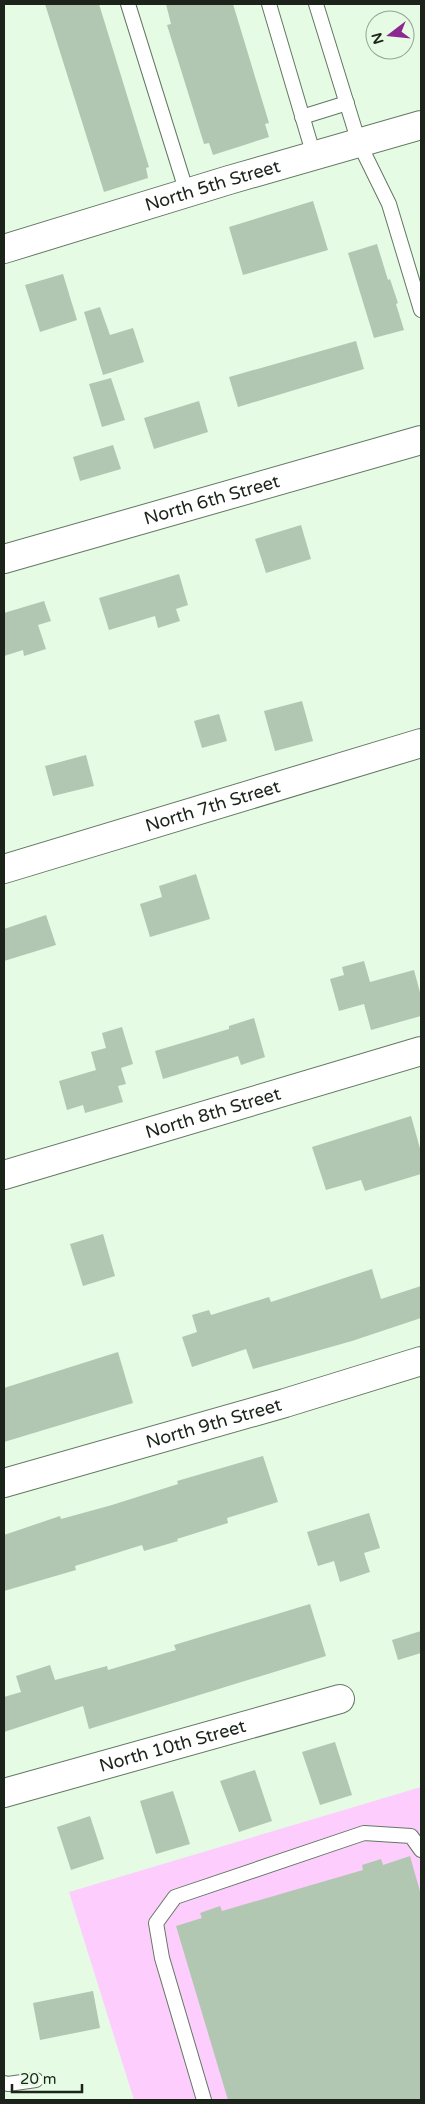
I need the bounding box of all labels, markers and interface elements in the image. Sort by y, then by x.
north arrow [365,10,415,60]
text: N [368,31,388,46]
street label: North 5th Street [142,155,283,216]
street label: North 6th Street [141,470,282,530]
street label: North 7th Street [142,775,283,837]
street label: North 8th Street [143,1082,283,1143]
street label: North 9th Street [143,1394,284,1453]
street label: North 10th Street [97,1715,248,1777]
scale bar [12,2062,82,2094]
text: 20 m [20,2070,57,2088]

